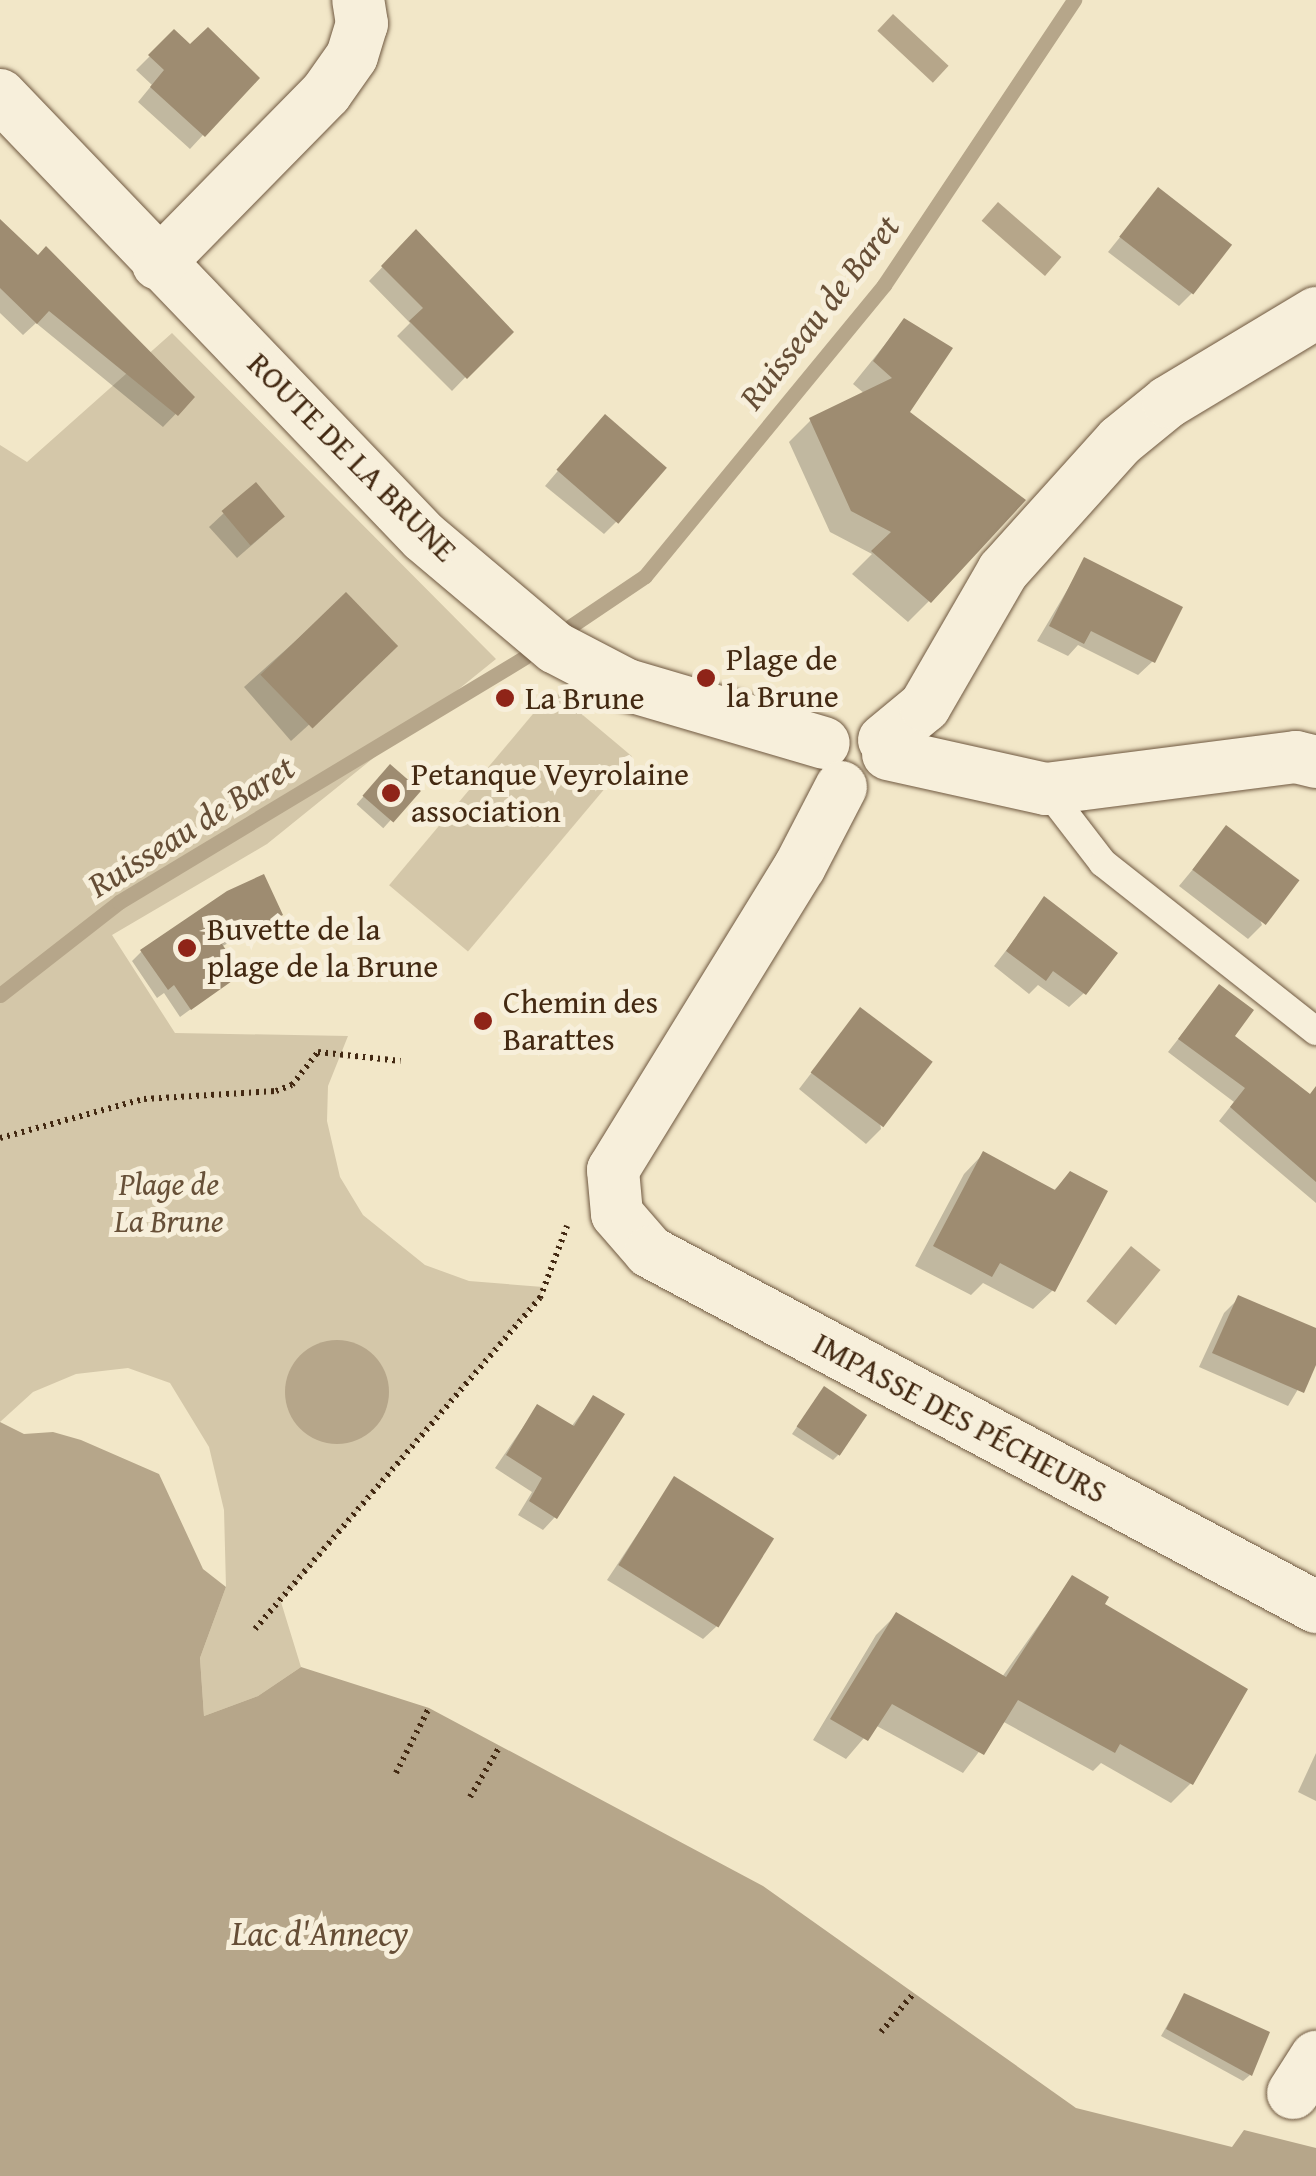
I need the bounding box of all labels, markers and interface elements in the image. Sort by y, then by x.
water label: Ruisseau de Baret [730,206,908,418]
street label: ROUTE DE LA BRUNE [240,345,464,569]
place label: Plage de la Brune [726,641,839,716]
marker: Plage de la Brune [695,667,717,689]
place label: La Brune [525,679,644,717]
marker: La Brune [494,687,516,709]
water label: Ruisseau de Baret [80,746,302,906]
place label: Petanque Veyrolaine association [411,756,689,831]
marker: Petanque Veyrolaine association [380,782,402,804]
place label: Buvette de la plage de la Brune [207,911,438,986]
marker: Buvette de la plage de la Brune [176,937,198,959]
place label: Chemin des Barattes [503,984,658,1059]
marker: Chemin des Barattes [472,1010,494,1032]
park label: Plage de La Brune [114,1166,224,1241]
street label: IMPASSE DES PÉCHEURS [807,1324,1113,1512]
water label: Lac d'Annecy [231,1912,409,1954]

